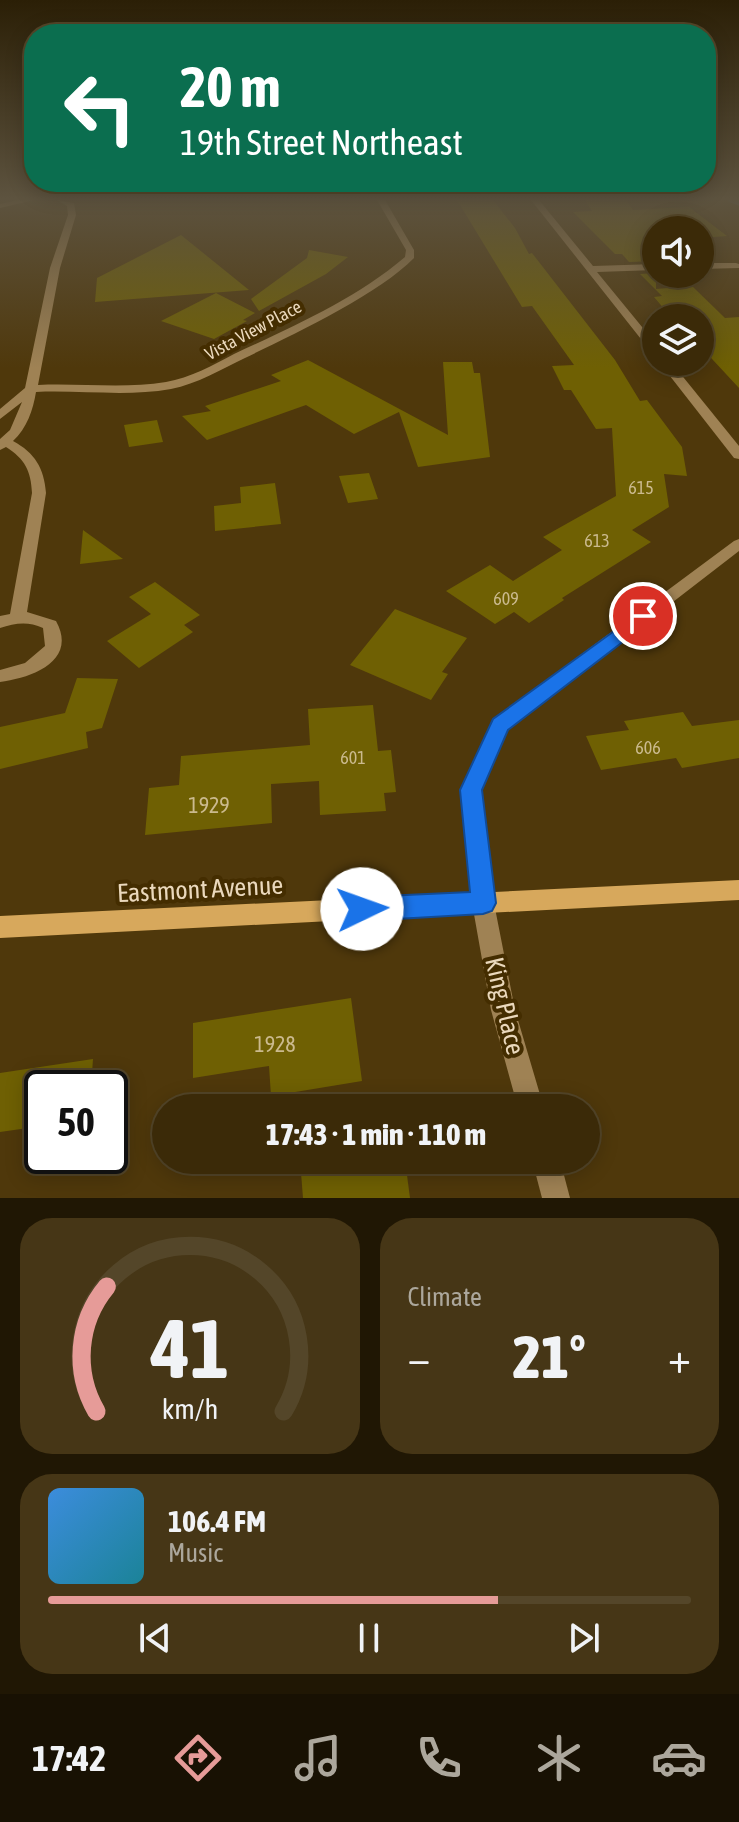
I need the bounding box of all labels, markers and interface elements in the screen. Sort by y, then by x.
text: 20 m [180,55,281,119]
icon: left [48,56,152,160]
text: 19th Street Northeast [180,121,463,163]
map controls [642,216,714,376]
button: sound [642,216,714,288]
street label: Vista View Place [201,296,305,364]
button: layers [642,304,714,376]
house number: 615 [628,477,654,498]
house number: 613 [584,530,610,551]
pin [609,582,677,650]
house number: 609 [493,588,519,609]
icon: arrive [621,594,665,638]
house number: 606 [635,737,661,758]
house number: 601 [340,747,366,768]
house number: 1929 [188,792,230,818]
position arrow [320,867,404,951]
street label: Eastmont Avenue [116,870,284,908]
street label: King Place [479,954,531,1058]
house number: 1928 [254,1031,296,1057]
speed limit sign: 50 [24,1070,128,1174]
text: 17:43 · 1 min · 110 m [266,1117,486,1151]
text: Climate [408,1282,482,1312]
text: 41 [150,1300,229,1396]
text: 21° [513,1322,586,1391]
text: − [408,1332,430,1382]
text: + [668,1332,691,1382]
text: km/h [161,1392,218,1425]
text: 106.4 FM [168,1504,266,1538]
text: Music [168,1538,223,1568]
icon: previous [133,1616,177,1660]
icon: pause [347,1616,391,1660]
icon: next [562,1616,606,1660]
icon: directions [170,1730,226,1786]
icon: music [290,1730,346,1786]
icon: phone [411,1730,467,1786]
icon: climate [531,1730,587,1786]
icon: car [651,1730,707,1786]
text: 17:42 [32,1737,106,1779]

